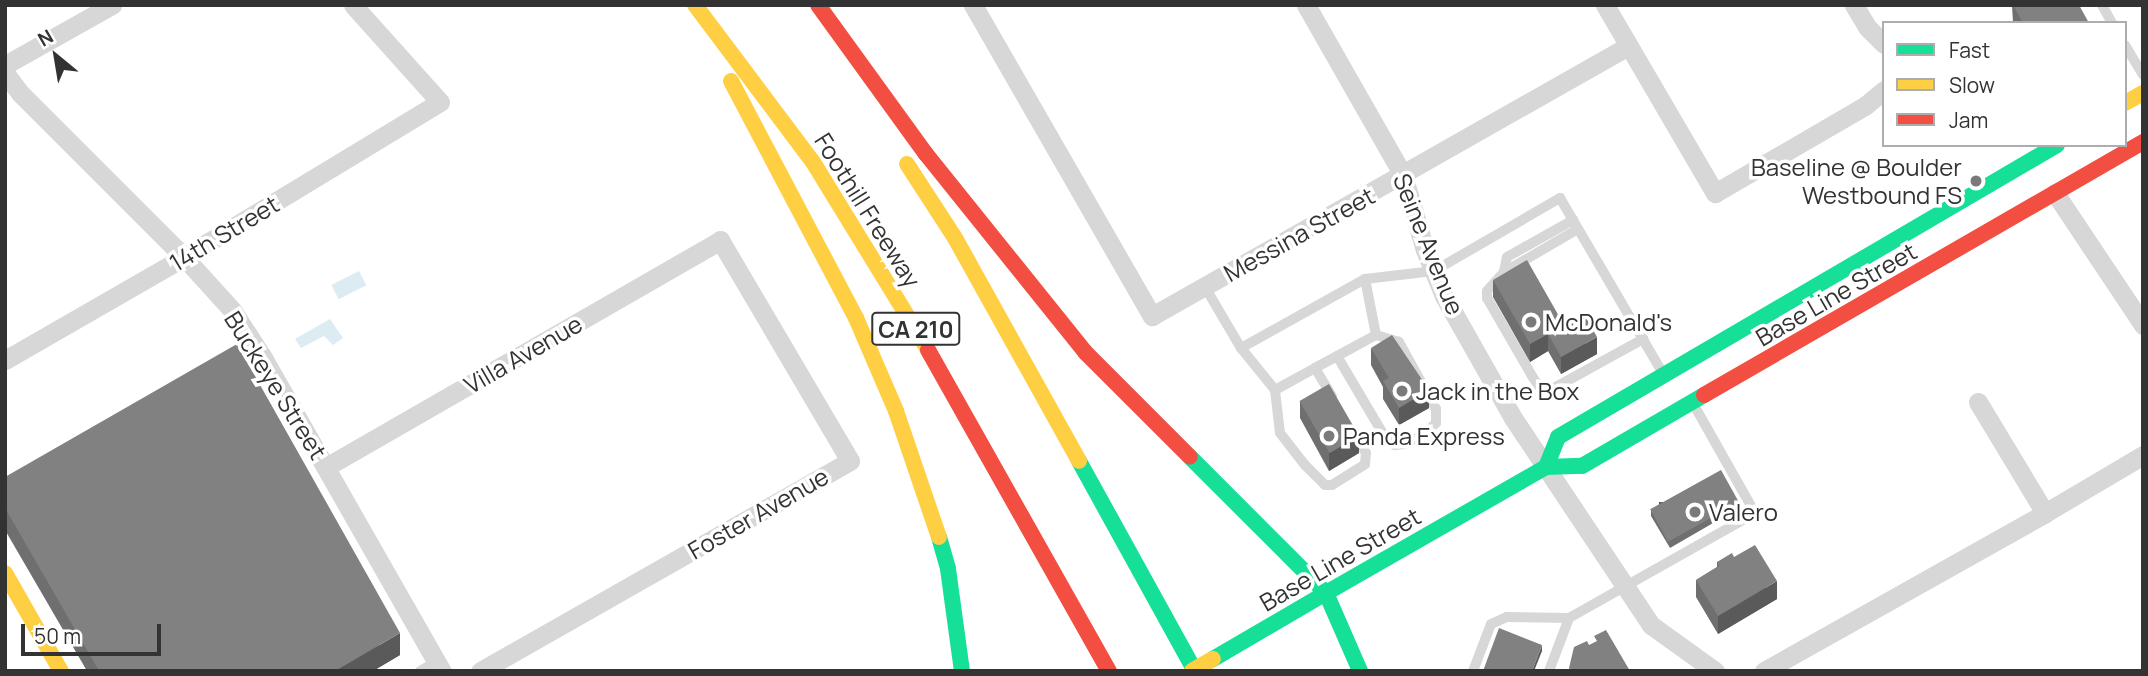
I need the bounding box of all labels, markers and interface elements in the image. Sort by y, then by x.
north arrow [21,21,91,91]
legend [1882,21,2127,147]
text: N [33,23,58,52]
text: Fast [1949,36,1990,64]
text: Slow [1949,71,1995,99]
text: Jam [1949,106,1988,134]
street label: Foothill Freeway [809,127,927,293]
place label: Baseline @ Boulder Westbound FS [1751,153,1962,209]
street label: Seine Avenue [1388,169,1470,319]
marker: Baseline @ Boulder Westbound FS [1968,173,1984,189]
street label: Messina Street [1219,181,1379,287]
street label: 14th Street [164,189,284,277]
street label: Base Line Street [1751,236,1921,352]
street label: Buckeye Street [219,306,333,464]
place label: McDonald's [1545,308,1672,336]
street label: Villa Avenue [459,309,587,399]
road number: CA 210 [870,310,962,348]
marker: McDonald's [1523,314,1539,330]
place label: Jack in the Box [1416,377,1579,405]
marker: Jack in the Box [1394,383,1410,399]
place label: Panda Express [1343,422,1505,450]
marker: Panda Express [1321,428,1337,444]
street label: Foster Avenue [683,461,833,565]
place label: Valero [1709,498,1778,526]
street label: Base Line Street [1255,501,1425,617]
marker: Valero [1687,504,1703,520]
scale bar [24,610,164,654]
text: 50 m [34,622,81,650]

